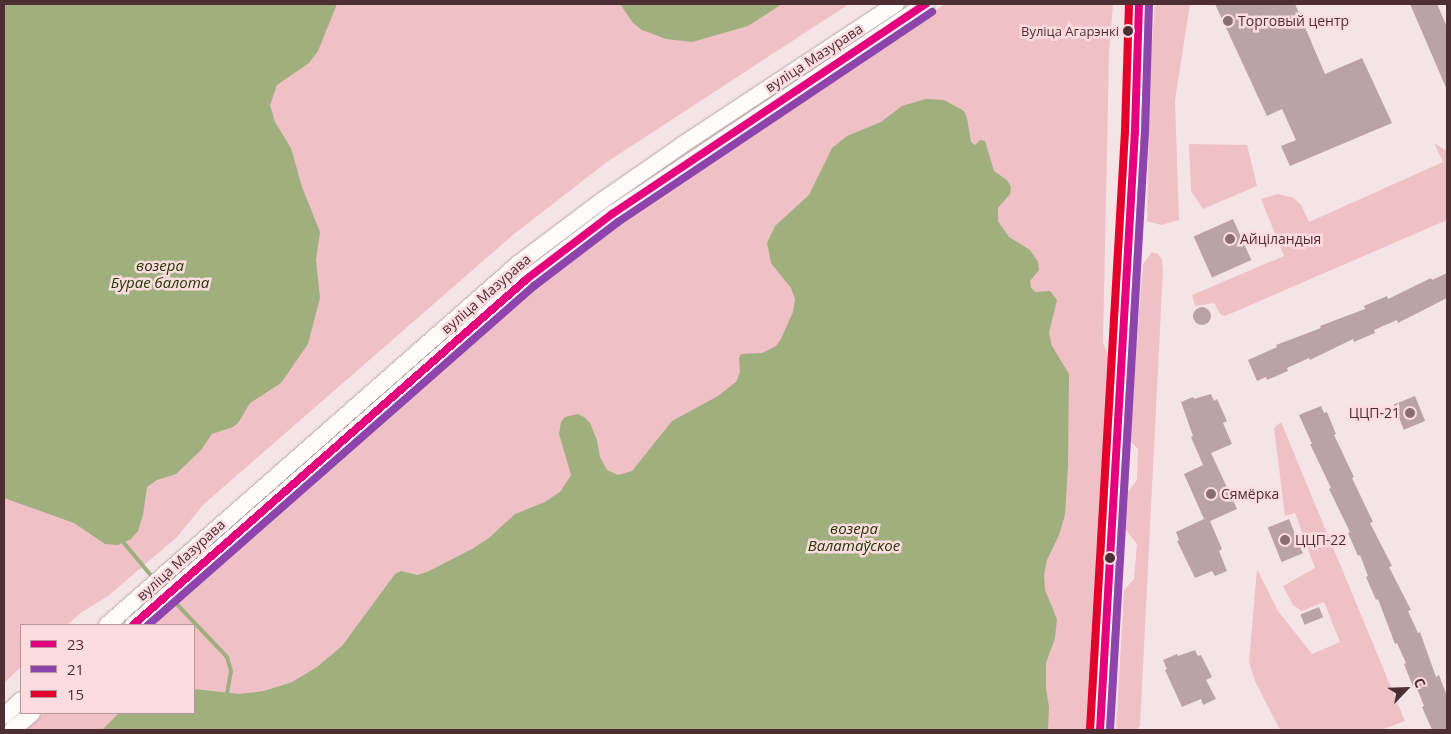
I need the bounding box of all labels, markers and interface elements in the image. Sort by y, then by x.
place label: Торговый центр [1238,13,1349,29]
marker: Торговый центр [1222,15,1234,27]
street label: вуліца Мазурава [762,20,866,96]
place label: Вуліца Агарэнкі [1021,23,1119,39]
marker: Вуліца Агарэнкі [1123,26,1133,36]
place label: Айціландыя [1240,231,1321,247]
marker: Айціландыя [1224,233,1236,245]
street label: вуліца Мазурава [438,251,534,337]
water label: возера Бурае балота [111,256,209,291]
place label: ЦЦП-21 [1349,405,1400,421]
marker: ЦЦП-21 [1404,407,1416,419]
place label: Сямёрка [1221,486,1279,502]
marker: Сямёрка [1205,488,1217,500]
street label: вуліца Мазурава [133,516,229,604]
water label: возера Валатаўское [808,519,900,554]
place label: ЦЦП-22 [1295,532,1346,548]
marker: ЦЦП-22 [1279,534,1291,546]
unlabelled marker [1105,553,1115,563]
legend [20,624,195,714]
text: 23 [67,634,84,654]
text: 21 [67,659,84,679]
north arrow [1381,664,1431,714]
text: С [1410,675,1431,691]
text: 15 [67,684,84,704]

